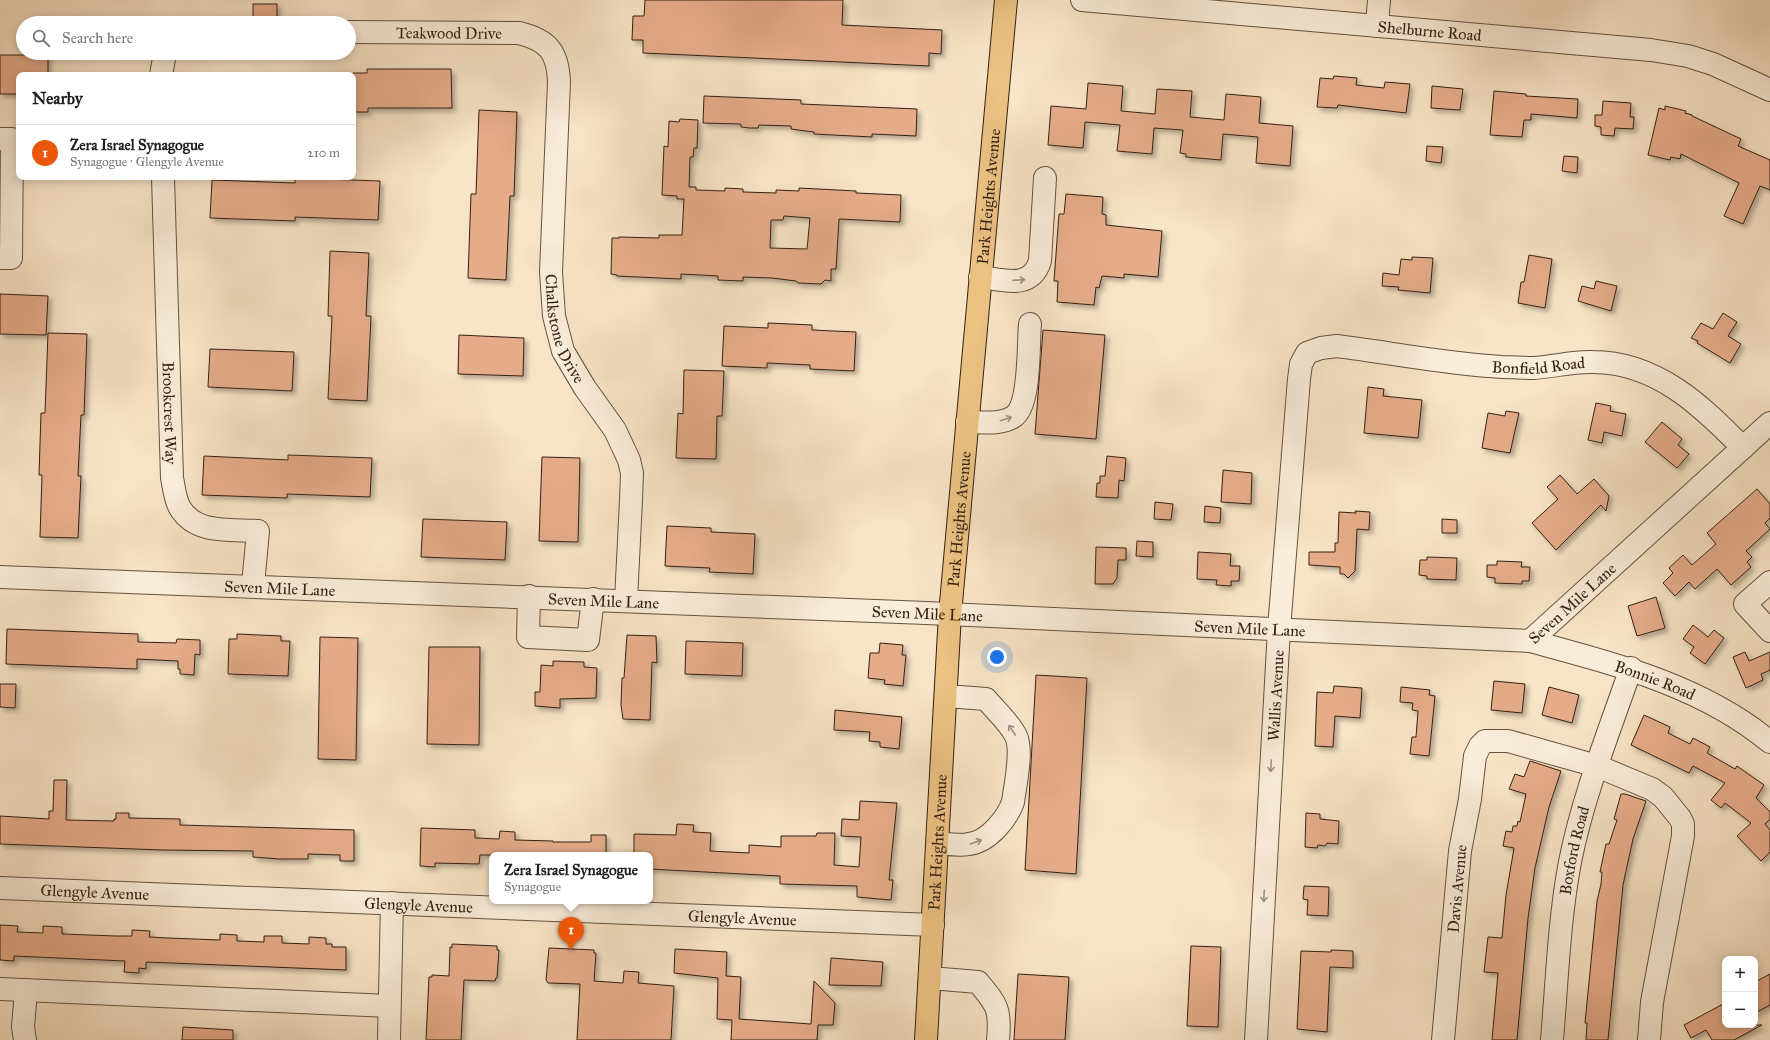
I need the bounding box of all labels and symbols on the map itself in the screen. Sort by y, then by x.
street label: Shelburne Road [1377,17,1482,45]
street label: Teakwood Drive [396,23,502,42]
street label: Park Heights Avenue [972,127,1004,265]
street label: Chalkstone Drive [542,273,589,387]
one-way arrow [1012,277,1025,284]
street label: Bonfield Road [1491,352,1585,378]
street label: Brookcrest Way [159,361,181,465]
one-way arrow [999,415,1011,423]
street label: Park Heights Avenue [943,450,974,588]
street label: Seven Mile Lane [1524,558,1620,647]
street label: Seven Mile Lane [224,576,336,600]
street label: Seven Mile Lane [548,589,660,612]
street label: Seven Mile Lane [871,601,984,625]
street label: Seven Mile Lane [1194,616,1306,640]
your location [987,647,1007,667]
street label: Wallis Avenue [1263,649,1287,742]
street label: Bonnie Road [1612,656,1698,704]
one-way arrow [1008,725,1016,736]
one-way arrow [1268,759,1275,772]
street label: Park Heights Avenue [924,773,950,911]
street label: Boxford Road [1555,804,1593,896]
one-way arrow [969,838,982,845]
street label: Davis Avenue [1443,842,1471,934]
street label: Glengyle Avenue [40,880,150,903]
one-way arrow [1261,889,1268,902]
street label: Glengyle Avenue [364,893,474,916]
street label: Glengyle Avenue [688,906,797,929]
pin: 1 [558,917,584,950]

